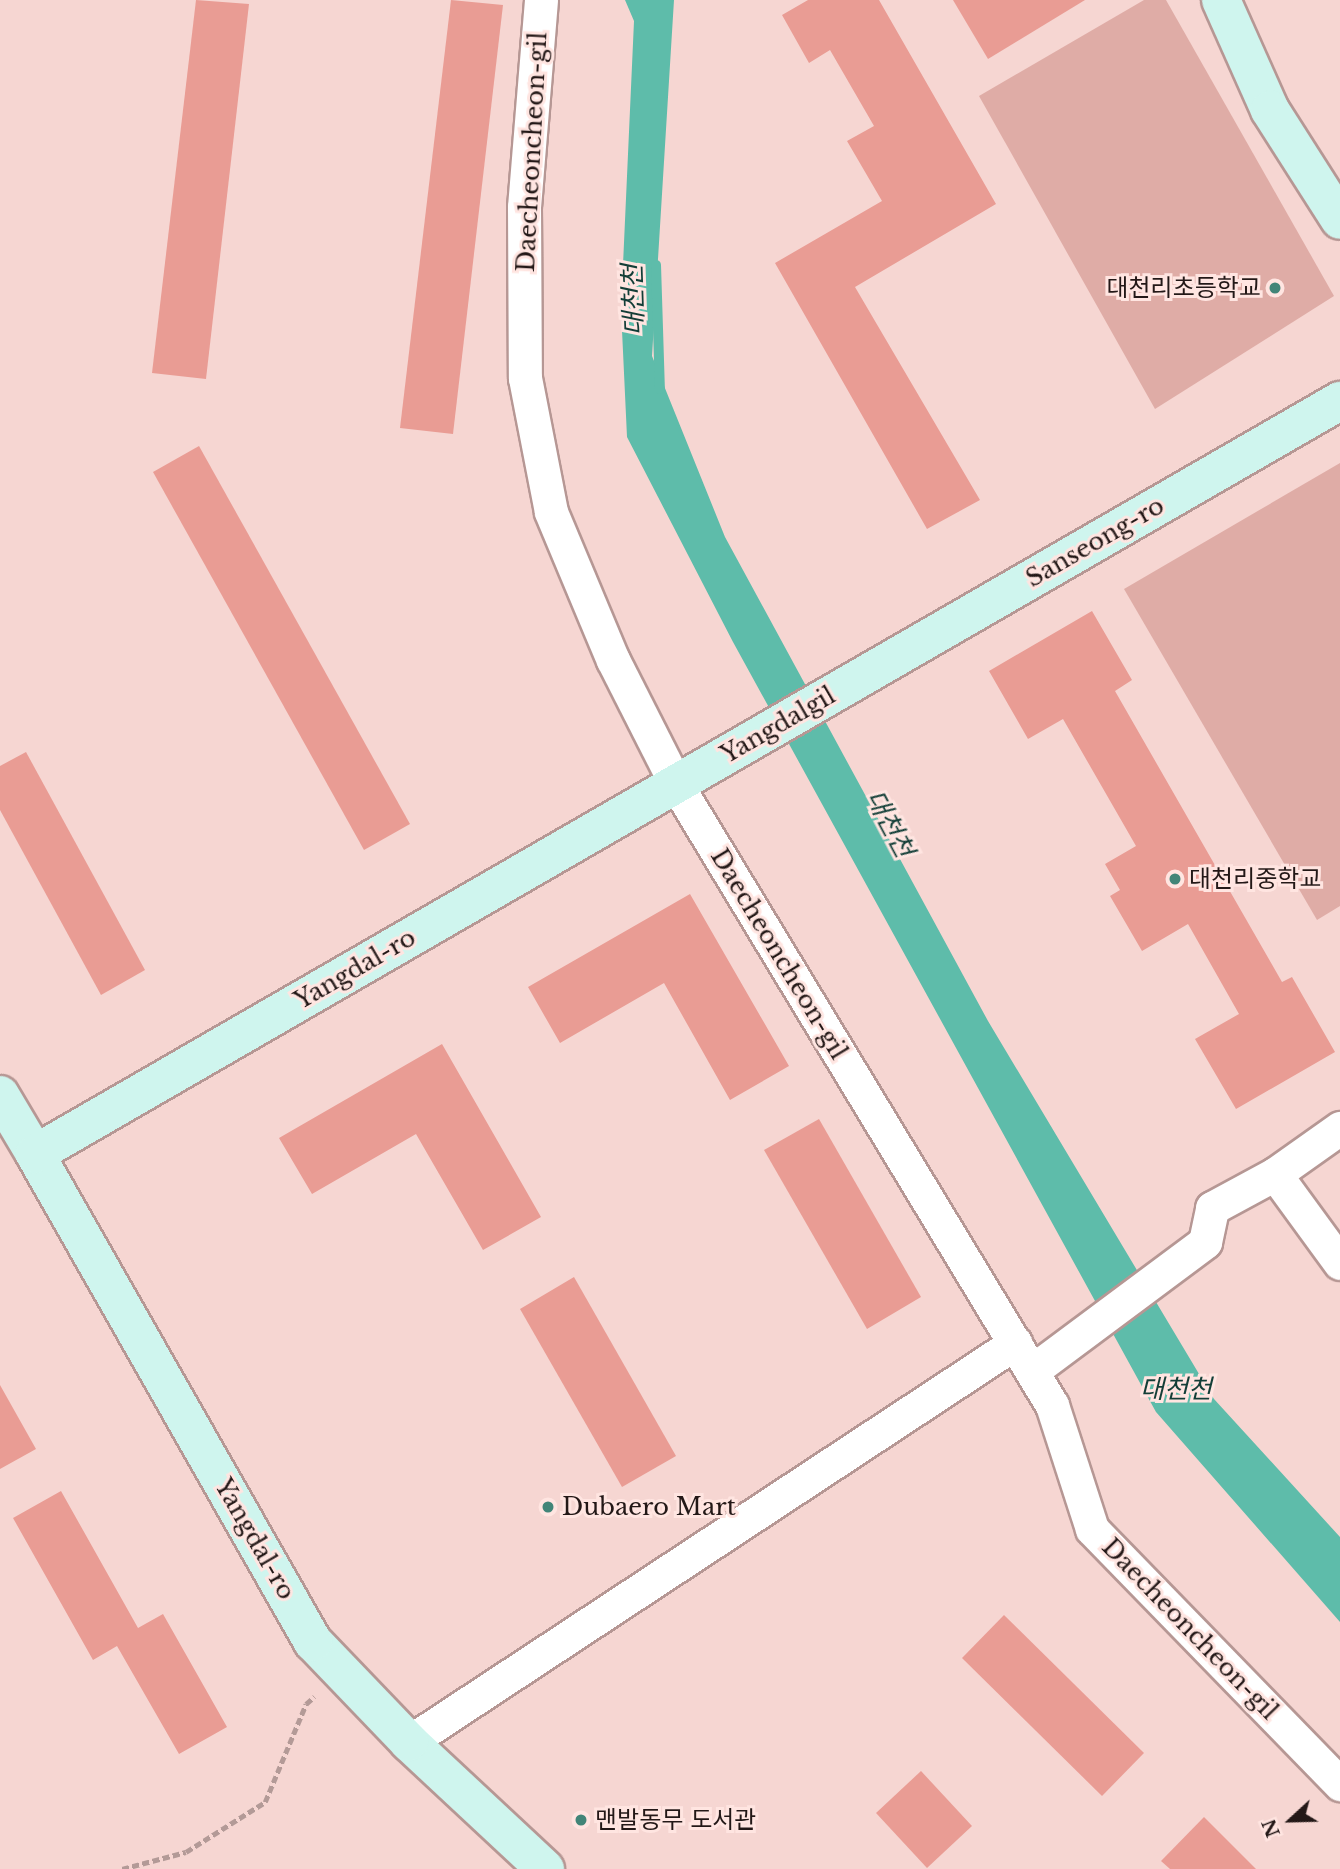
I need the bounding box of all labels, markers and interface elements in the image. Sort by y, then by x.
street label: Daecheoncheon-gil [511,31,553,273]
water label: 대천천 [617,264,651,336]
place label: 대천리초등학교 [1106,274,1261,302]
marker: 대천리초등학교 [1267,280,1283,296]
street label: Sanseong-ro [1021,491,1169,593]
street label: Yangdalgil [716,681,840,769]
water label: 대천천 [858,785,920,863]
street label: Daecheoncheon-gil [705,844,853,1064]
place label: 대천리중학교 [1189,865,1321,893]
marker: 대천리중학교 [1167,871,1183,887]
street label: Yangdal-ro [289,923,421,1015]
water label: 대천천 [1140,1374,1212,1406]
street label: Yangdal-ro [209,1473,301,1605]
place label: Dubaero Mart [562,1493,736,1521]
marker: Dubaero Mart [540,1499,556,1515]
street label: Daecheoncheon-gil [1096,1533,1284,1725]
north arrow [1256,1785,1326,1855]
place label: 맨발동무 도서관 [595,1806,756,1834]
marker: 맨발동무 도서관 [573,1812,589,1828]
text: N [1257,1815,1285,1841]

